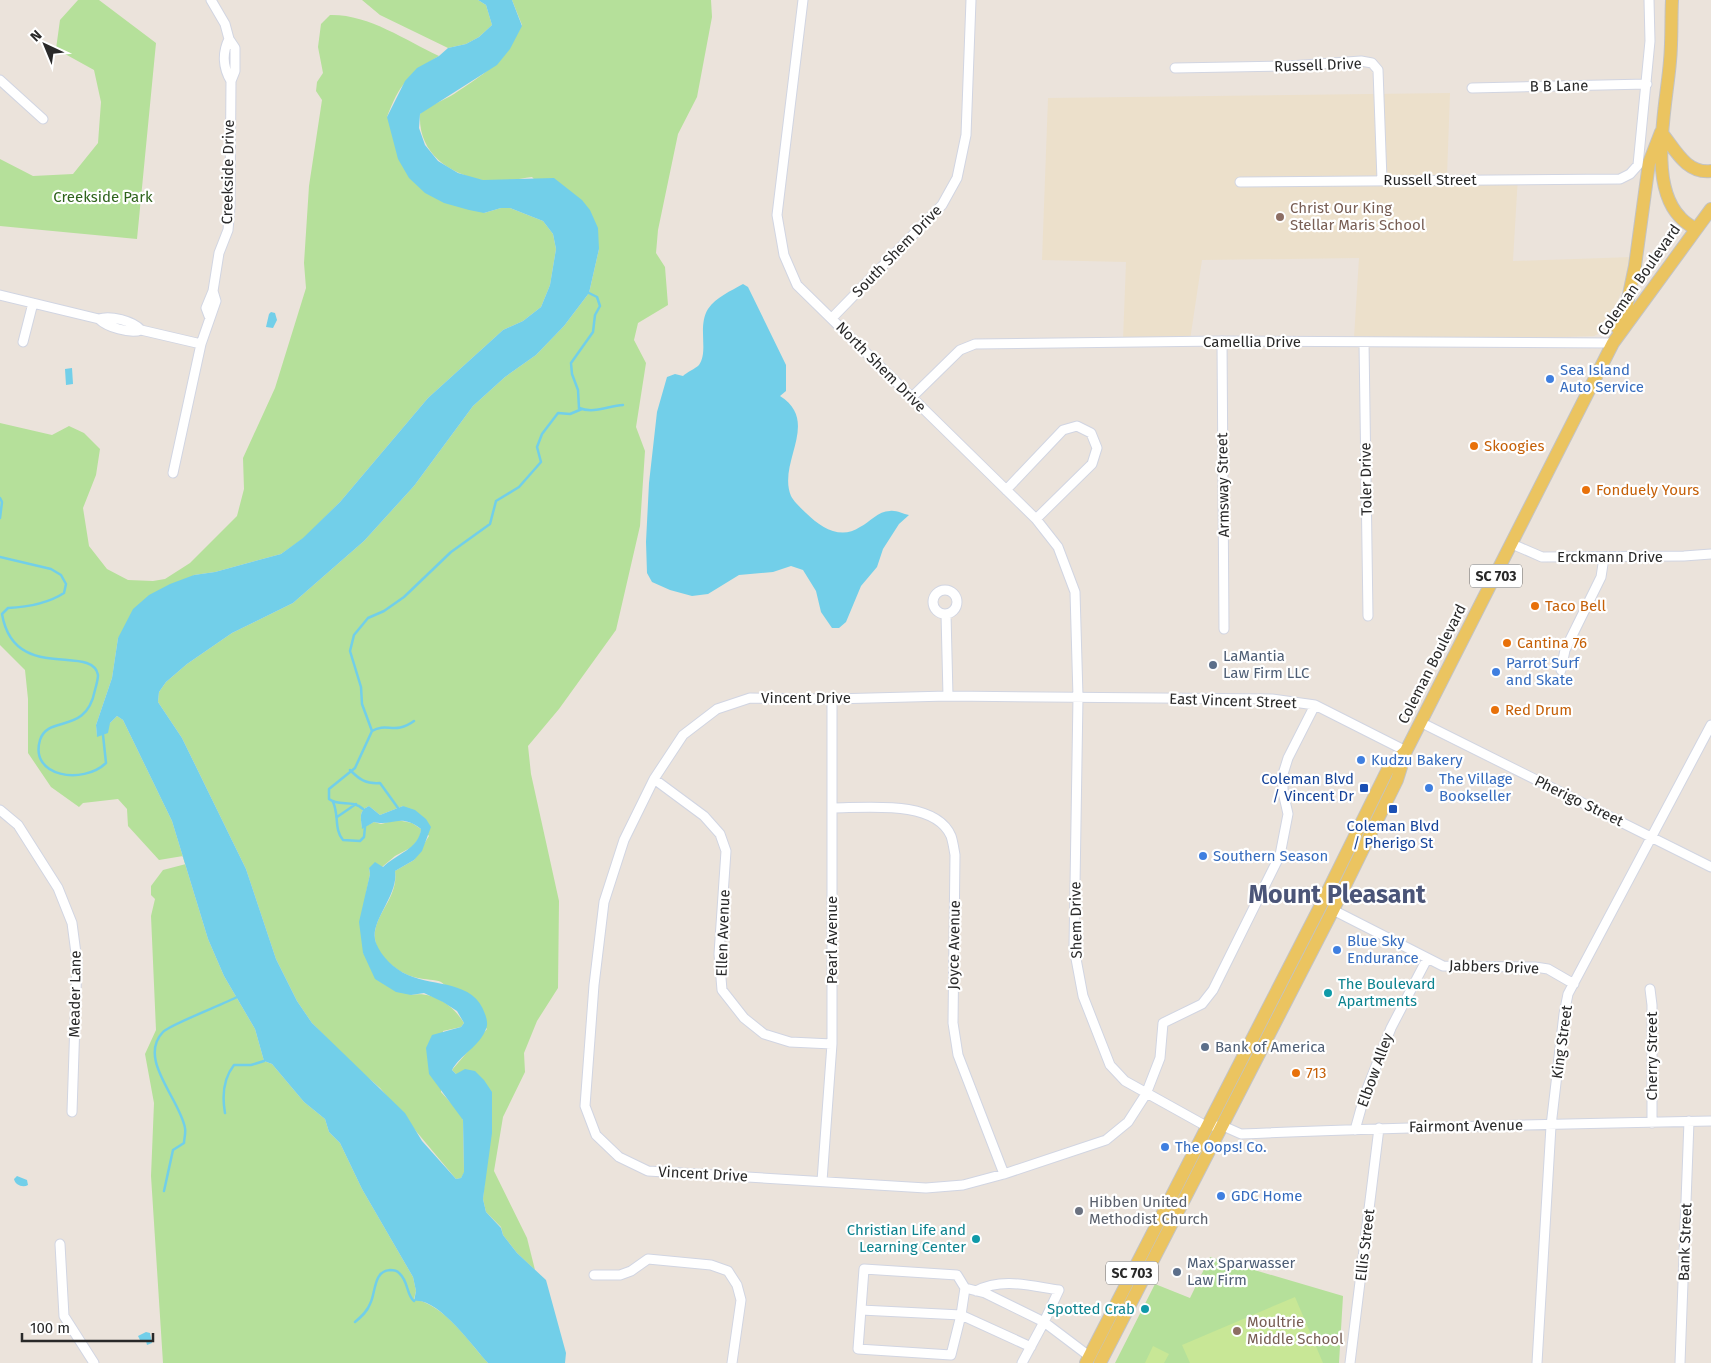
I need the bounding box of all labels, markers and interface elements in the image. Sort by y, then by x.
north arrow [20,20,70,70]
text: N [27,27,46,45]
street label: Russell Drive [1274,54,1362,76]
street label: B B Lane [1530,76,1588,96]
street label: Creekside Drive [218,119,238,225]
street label: Russell Street [1383,171,1477,189]
park label: Creekside Park [53,188,153,206]
place label: Christ Our King Stellar Maris School [1290,199,1426,234]
street label: South Shem Drive [848,201,946,301]
marker: Christ Our King Stellar Maris School [1274,211,1286,223]
street label: Coleman Boulevard [1594,221,1684,339]
street label: North Shem Drive [832,318,930,416]
street label: Camellia Drive [1203,333,1301,351]
place label: Sea Island Auto Service [1560,361,1644,396]
marker: Sea Island Auto Service [1544,373,1556,385]
street label: Armsway Street [1213,432,1233,538]
place label: Skoogies [1484,437,1544,455]
marker: Skoogies [1468,440,1480,452]
street label: Toler Drive [1356,442,1376,516]
place label: Fonduely Yours [1596,481,1699,499]
marker: Fonduely Yours [1580,484,1592,496]
street label: Erckmann Drive [1557,548,1663,566]
road number: SC 703 [1470,564,1522,588]
place label: Taco Bell [1545,597,1606,615]
marker: Taco Bell [1529,600,1541,612]
street label: Coleman Boulevard [1394,601,1470,727]
place label: Cantina 76 [1517,634,1587,652]
marker: Cantina 76 [1501,637,1513,649]
place label: LaMantia Law Firm LLC [1223,647,1310,682]
place label: Parrot Surf and Skate [1506,654,1580,689]
marker: LaMantia Law Firm LLC [1207,659,1219,671]
marker: Parrot Surf and Skate [1490,666,1502,678]
street label: Vincent Drive [761,689,851,707]
street label: East Vincent Street [1169,690,1298,712]
place label: Red Drum [1505,701,1572,719]
marker: Red Drum [1489,704,1501,716]
place label: Kudzu Bakery [1371,751,1463,769]
marker: Kudzu Bakery [1355,754,1367,766]
place label: Coleman Blvd / Vincent Dr [1261,770,1354,805]
place label: The Village Bookseller [1439,770,1513,805]
street label: Pherigo Street [1532,772,1627,830]
marker: Coleman Blvd / Vincent Dr [1358,782,1370,794]
marker: The Village Bookseller [1423,782,1435,794]
marker: Coleman Blvd / Pherigo St [1387,803,1399,815]
place label: Coleman Blvd / Pherigo St [1347,817,1439,852]
place label: Southern Season [1213,847,1328,865]
marker: Southern Season [1197,850,1209,862]
district label: Mount Pleasant [1248,880,1426,910]
street label: Shem Drive [1066,881,1086,959]
street label: Ellen Avenue [712,889,734,977]
street label: Pearl Avenue [823,896,841,984]
street label: Joyce Avenue [944,900,964,990]
place label: Blue Sky Endurance [1347,932,1419,967]
marker: Blue Sky Endurance [1331,944,1343,956]
street label: Meader Lane [65,950,85,1038]
street label: Jabbers Drive [1448,956,1540,978]
place label: The Boulevard Apartments [1338,975,1435,1010]
marker: The Boulevard Apartments [1322,987,1334,999]
street label: King Street [1548,1003,1576,1080]
street label: Cherry Street [1643,1011,1661,1100]
street label: Elbow Alley [1353,1030,1397,1110]
place label: Bank of America [1215,1038,1325,1056]
marker: Bank of America [1199,1041,1211,1053]
place label: 713 [1306,1064,1326,1082]
marker: 713 [1290,1067,1302,1079]
street label: Fairmont Avenue [1409,1116,1523,1136]
place label: The Oops! Co. [1175,1138,1267,1156]
marker: The Oops! Co. [1159,1141,1171,1153]
street label: Vincent Drive [658,1163,748,1185]
place label: GDC Home [1231,1187,1303,1205]
marker: GDC Home [1215,1190,1227,1202]
place label: Hibben United Methodist Church [1089,1193,1208,1228]
street label: Bank Street [1675,1202,1695,1282]
marker: Hibben United Methodist Church [1073,1205,1085,1217]
street label: Ellis Street [1352,1207,1378,1282]
place label: Christian Life and Learning Center [847,1221,966,1256]
marker: Christian Life and Learning Center [970,1233,982,1245]
place label: Max Sparwasser Law Firm [1187,1254,1296,1289]
road number: SC 703 [1106,1262,1158,1284]
marker: Max Sparwasser Law Firm [1171,1266,1183,1278]
place label: Spotted Crab [1047,1300,1135,1318]
marker: Spotted Crab [1139,1303,1151,1315]
scale bar [22,1310,154,1342]
place label: Moultrie Middle School [1247,1313,1344,1348]
text: 100 m [30,1319,70,1337]
marker: Moultrie Middle School [1231,1325,1243,1337]

